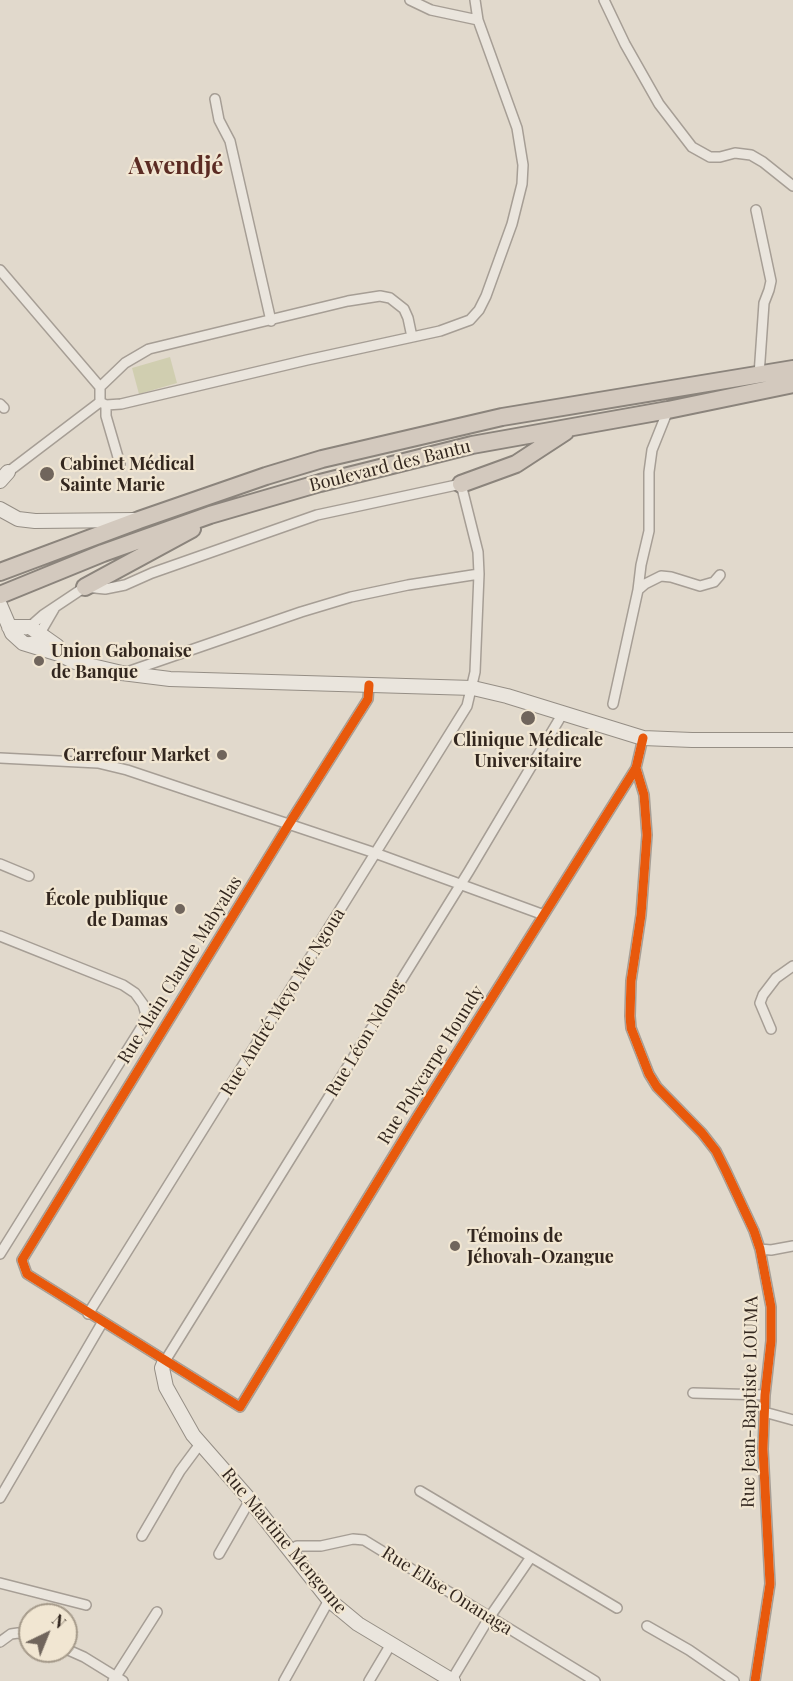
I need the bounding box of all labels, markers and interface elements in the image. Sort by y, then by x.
district label: Awendjé [129,153,223,181]
street label: Boulevard des Bantu [307,435,473,497]
place label: Cabinet Médical Sainte Marie [60,453,195,496]
marker: Cabinet Médical Sainte Marie [38,465,56,483]
place label: Union Gabonaise de Banque [51,640,192,682]
marker: Union Gabonaise de Banque [32,654,46,668]
marker: Clinique Médicale Universitaire [519,709,537,727]
place label: Clinique Médicale Universitaire [453,729,603,771]
place label: Carrefour Market [63,744,210,766]
marker: Carrefour Market [215,748,229,762]
street label: Rue Alain Claude Mabyalas [113,872,247,1068]
place label: École publique de Damas [45,888,168,930]
marker: École publique de Damas [173,902,187,916]
street label: Rue André Meyo Me Ngoua [216,904,350,1100]
street label: Rue Léon Ndong [321,975,409,1101]
street label: Rue Polycarpe Houndy [373,981,489,1149]
place label: Témoins de Jéhovah-Ozangue [467,1225,614,1268]
marker: Témoins de Jéhovah-Ozangue [448,1239,462,1253]
street label: Rue Jean-Baptiste LOUMA [737,1296,763,1508]
street label: Rue Martine Mengome [217,1464,351,1618]
street label: Rue Elise Onanaga [378,1542,516,1640]
north arrow [18,1603,78,1663]
text: N [48,1609,71,1633]

